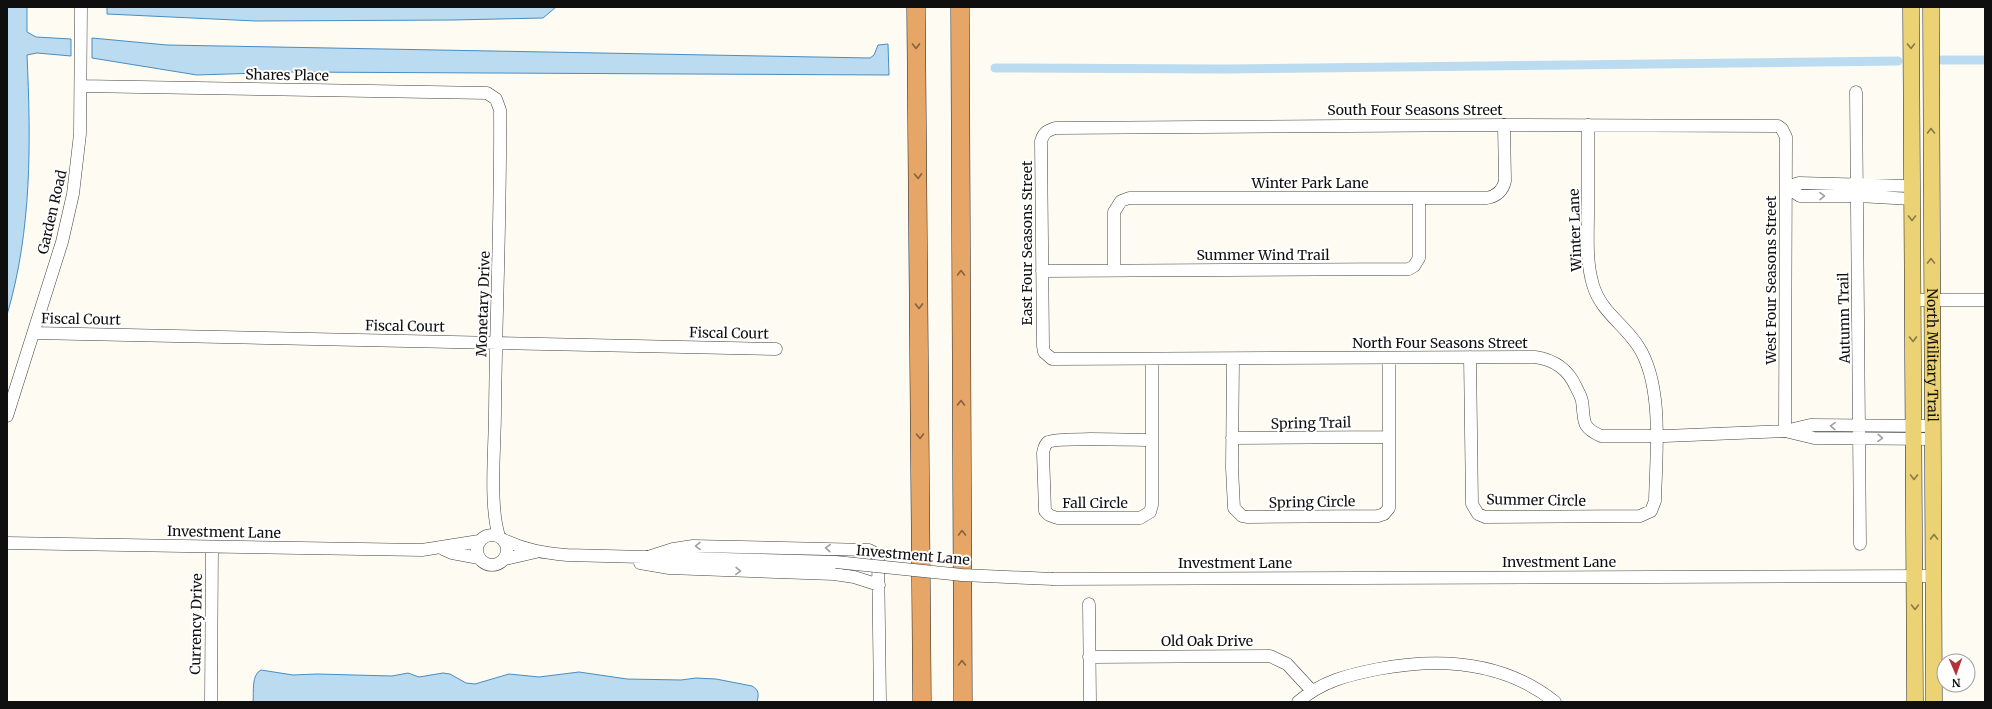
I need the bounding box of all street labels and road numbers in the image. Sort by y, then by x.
street label: Shares Place [245,65,329,85]
street label: South Four Seasons Street [1327,101,1503,119]
street label: East Four Seasons Street [1018,160,1036,325]
street label: Garden Road [34,168,71,256]
street label: Winter Park Lane [1250,174,1369,192]
street label: Winter Lane [1565,188,1585,273]
street label: West Four Seasons Street [1762,195,1780,365]
street label: Summer Wind Trail [1196,246,1330,264]
street label: Monetary Drive [472,251,494,357]
street label: Autumn Trail [1834,272,1854,365]
street label: North Military Trail [1923,288,1942,422]
street label: Fiscal Court [41,309,122,329]
street label: Fiscal Court [365,316,446,336]
street label: Fiscal Court [689,323,770,343]
street label: North Four Seasons Street [1352,334,1528,352]
street label: Spring Trail [1270,413,1352,433]
street label: Summer Circle [1486,490,1586,510]
street label: Spring Circle [1269,492,1355,512]
street label: Fall Circle [1062,494,1128,512]
street label: Investment Lane [167,522,281,542]
street label: Investment Lane [855,541,971,569]
street label: Investment Lane [1502,553,1616,571]
street label: Investment Lane [1178,554,1292,572]
street label: Currency Drive [186,573,206,675]
street label: Old Oak Drive [1161,632,1253,650]

